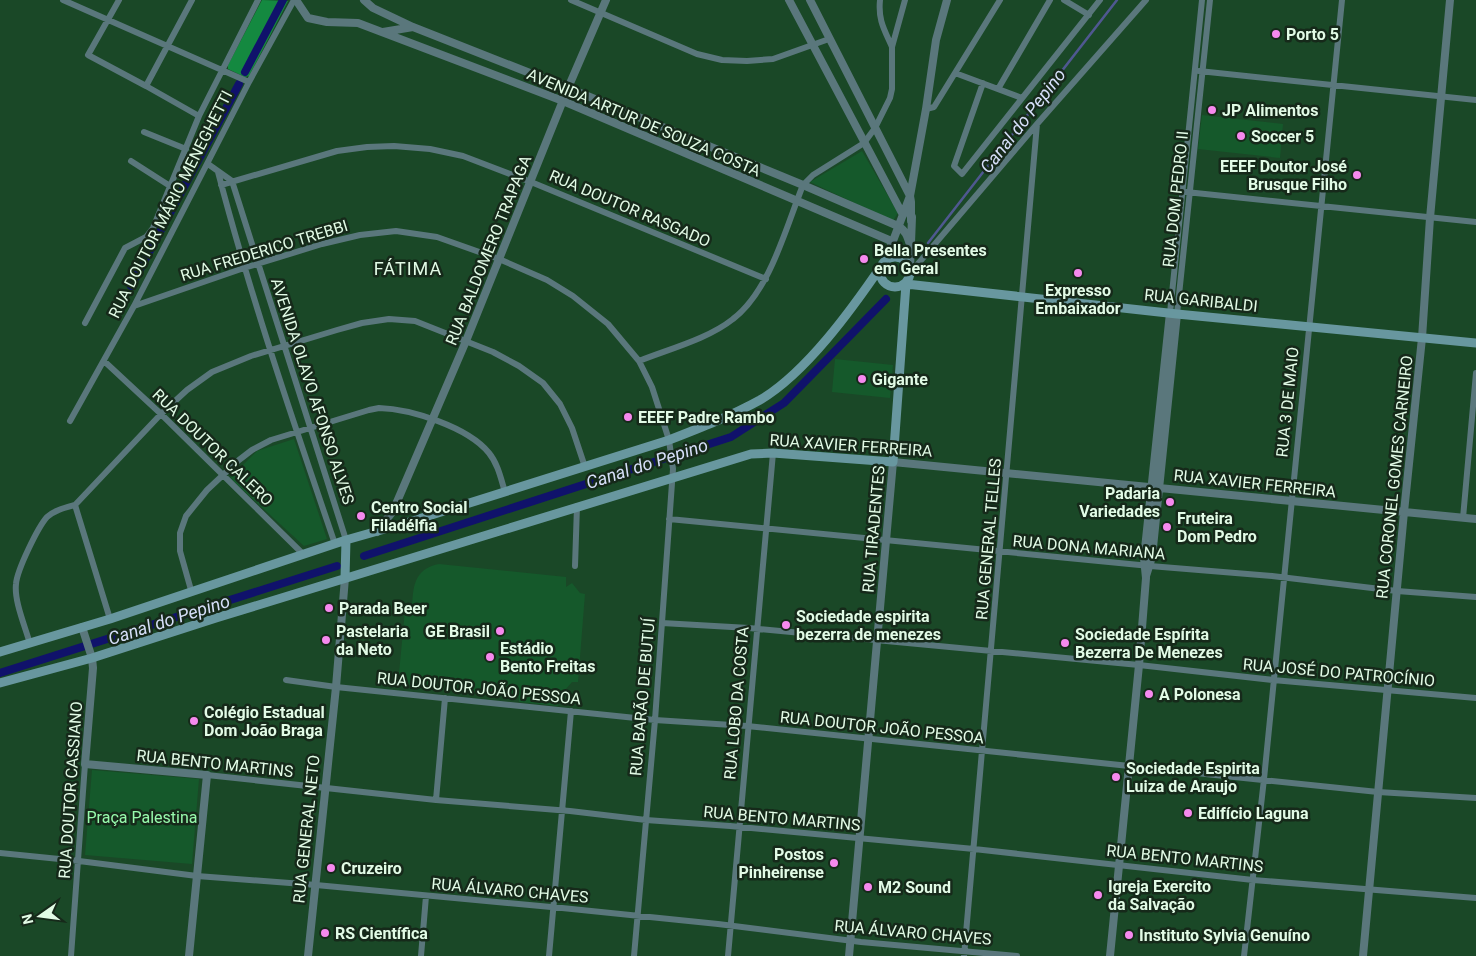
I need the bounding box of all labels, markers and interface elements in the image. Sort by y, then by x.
place label: Porto 5 [1286,25,1339,44]
marker: Porto 5 [1270,28,1282,40]
water label: Canal do Pepino [975,64,1070,177]
street label: AVENIDA ARTUR DE SOUZA COSTA [524,65,764,181]
street label: RUA DOUTOR MÁRIO MENEGHETTI [105,87,236,321]
place label: JP Alimentos [1222,101,1318,120]
marker: JP Alimentos [1206,104,1218,116]
place label: Soccer 5 [1251,127,1314,146]
street label: RUA DOM PEDRO II [1159,130,1192,268]
marker: Soccer 5 [1235,130,1247,142]
street label: RUA BALDOMERO TRAPAGA [442,152,536,348]
place label: EEEF Doutor José Brusque Filho [1220,157,1347,194]
street label: RUA DOUTOR RASGADO [546,166,713,251]
marker: EEEF Doutor José Brusque Filho [1351,169,1363,181]
street label: RUA FREDERICO TREBBI [178,216,350,285]
place label: Bella Presentes em Geral [874,241,987,278]
marker: Bella Presentes em Geral [858,253,870,265]
district label: FÁTIMA [374,258,442,279]
marker: Expresso Embaixador [1072,267,1084,279]
street label: AVENIDA OLAVO AFONSO ALVES [267,276,358,507]
place label: Expresso Embaixador [1035,281,1121,318]
street label: RUA GARIBALDI [1143,285,1259,316]
street label: RUA 3 DE MAIO [1272,346,1303,458]
street label: RUA CORONEL GOMES CARNEIRO [1372,354,1417,600]
place label: Gigante [872,370,928,389]
marker: Gigante [856,373,868,385]
street label: RUA DOUTOR CALERO [149,385,277,510]
place label: EEEF Padre Rambo [638,408,775,427]
marker: EEEF Padre Rambo [622,411,634,423]
street label: RUA XAVIER FERREIRA [769,430,934,461]
water label: Canal do Pepino [583,434,710,493]
street label: RUA GENERAL TELLES [972,458,1005,621]
street label: RUA TIRADENTES [858,465,889,593]
street label: RUA XAVIER FERREIRA [1173,466,1338,502]
place label: Padaria Variedades [1079,484,1160,521]
marker: Padaria Variedades [1164,496,1176,508]
place label: Centro Social Filadélfia [371,498,467,535]
place label: Fruteira Dom Pedro [1177,509,1257,546]
marker: Centro Social Filadélfia [355,510,367,522]
marker: Fruteira Dom Pedro [1161,521,1173,533]
street label: RUA DONA MARIANA [1012,531,1167,564]
water label: Canal do Pepino [105,590,232,649]
place label: Parada Beer [339,599,427,618]
marker: Parada Beer [323,602,335,614]
place label: Sociedade espirita bezerra de menezes [796,607,941,644]
street label: RUA BARÃO DE BUTUÍ [625,617,659,777]
marker: Sociedade espirita bezerra de menezes [780,619,792,631]
place label: Pastelaria da Neto [336,622,409,659]
place label: GE Brasil [425,622,490,641]
marker: GE Brasil [494,625,506,637]
street label: RUA LOBO DA COSTA [720,625,753,780]
place label: Sociedade Espírita Bezerra De Menezes [1075,625,1223,662]
marker: Pastelaria da Neto [320,634,332,646]
marker: Sociedade Espírita Bezerra De Menezes [1059,637,1071,649]
place label: Estádio Bento Freitas [500,639,595,676]
marker: Estádio Bento Freitas [484,651,496,663]
street label: RUA JOSÉ DO PATROCÍNIO [1242,655,1436,690]
street label: RUA DOUTOR JOÃO PESSOA [376,667,583,709]
place label: A Polonesa [1159,685,1241,704]
marker: A Polonesa [1143,688,1155,700]
street label: RUA DOUTOR CASSIANO [55,701,86,879]
place label: Colégio Estadual Dom João Braga [204,703,325,740]
street label: RUA DOUTOR JOÃO PESSOA [779,706,986,748]
marker: Colégio Estadual Dom João Braga [188,715,200,727]
street label: RUA BENTO MARTINS [136,746,294,781]
street label: RUA GENERAL NETO [289,754,324,904]
place label: Sociedade Espirita Luiza de Araujo [1126,759,1260,796]
marker: Sociedade Espirita Luiza de Araujo [1110,771,1122,783]
street label: RUA BENTO MARTINS [703,802,861,835]
place label: Edifício Laguna [1198,804,1309,823]
marker: Edifício Laguna [1182,807,1194,819]
park label: Praça Palestina [87,808,197,827]
street label: RUA BENTO MARTINS [1106,841,1264,876]
place label: Postos Pinheirense [738,845,824,882]
marker: Postos Pinheirense [828,857,840,869]
place label: Cruzeiro [341,859,402,878]
marker: Cruzeiro [325,862,337,874]
street label: RUA ÁLVARO CHAVES [431,874,589,907]
place label: Igreja Exercito da Salvação [1108,877,1211,914]
place label: M2 Sound [878,878,951,897]
marker: M2 Sound [862,881,874,893]
marker: Igreja Exercito da Salvação [1092,889,1104,901]
north arrow [15,891,65,941]
text: N [18,912,36,926]
street label: RUA ÁLVARO CHAVES [834,916,992,949]
place label: RS Científica [335,924,428,943]
place label: Instituto Sylvia Genuíno [1139,926,1310,945]
marker: RS Científica [319,927,331,939]
marker: Instituto Sylvia Genuíno [1123,929,1135,941]

